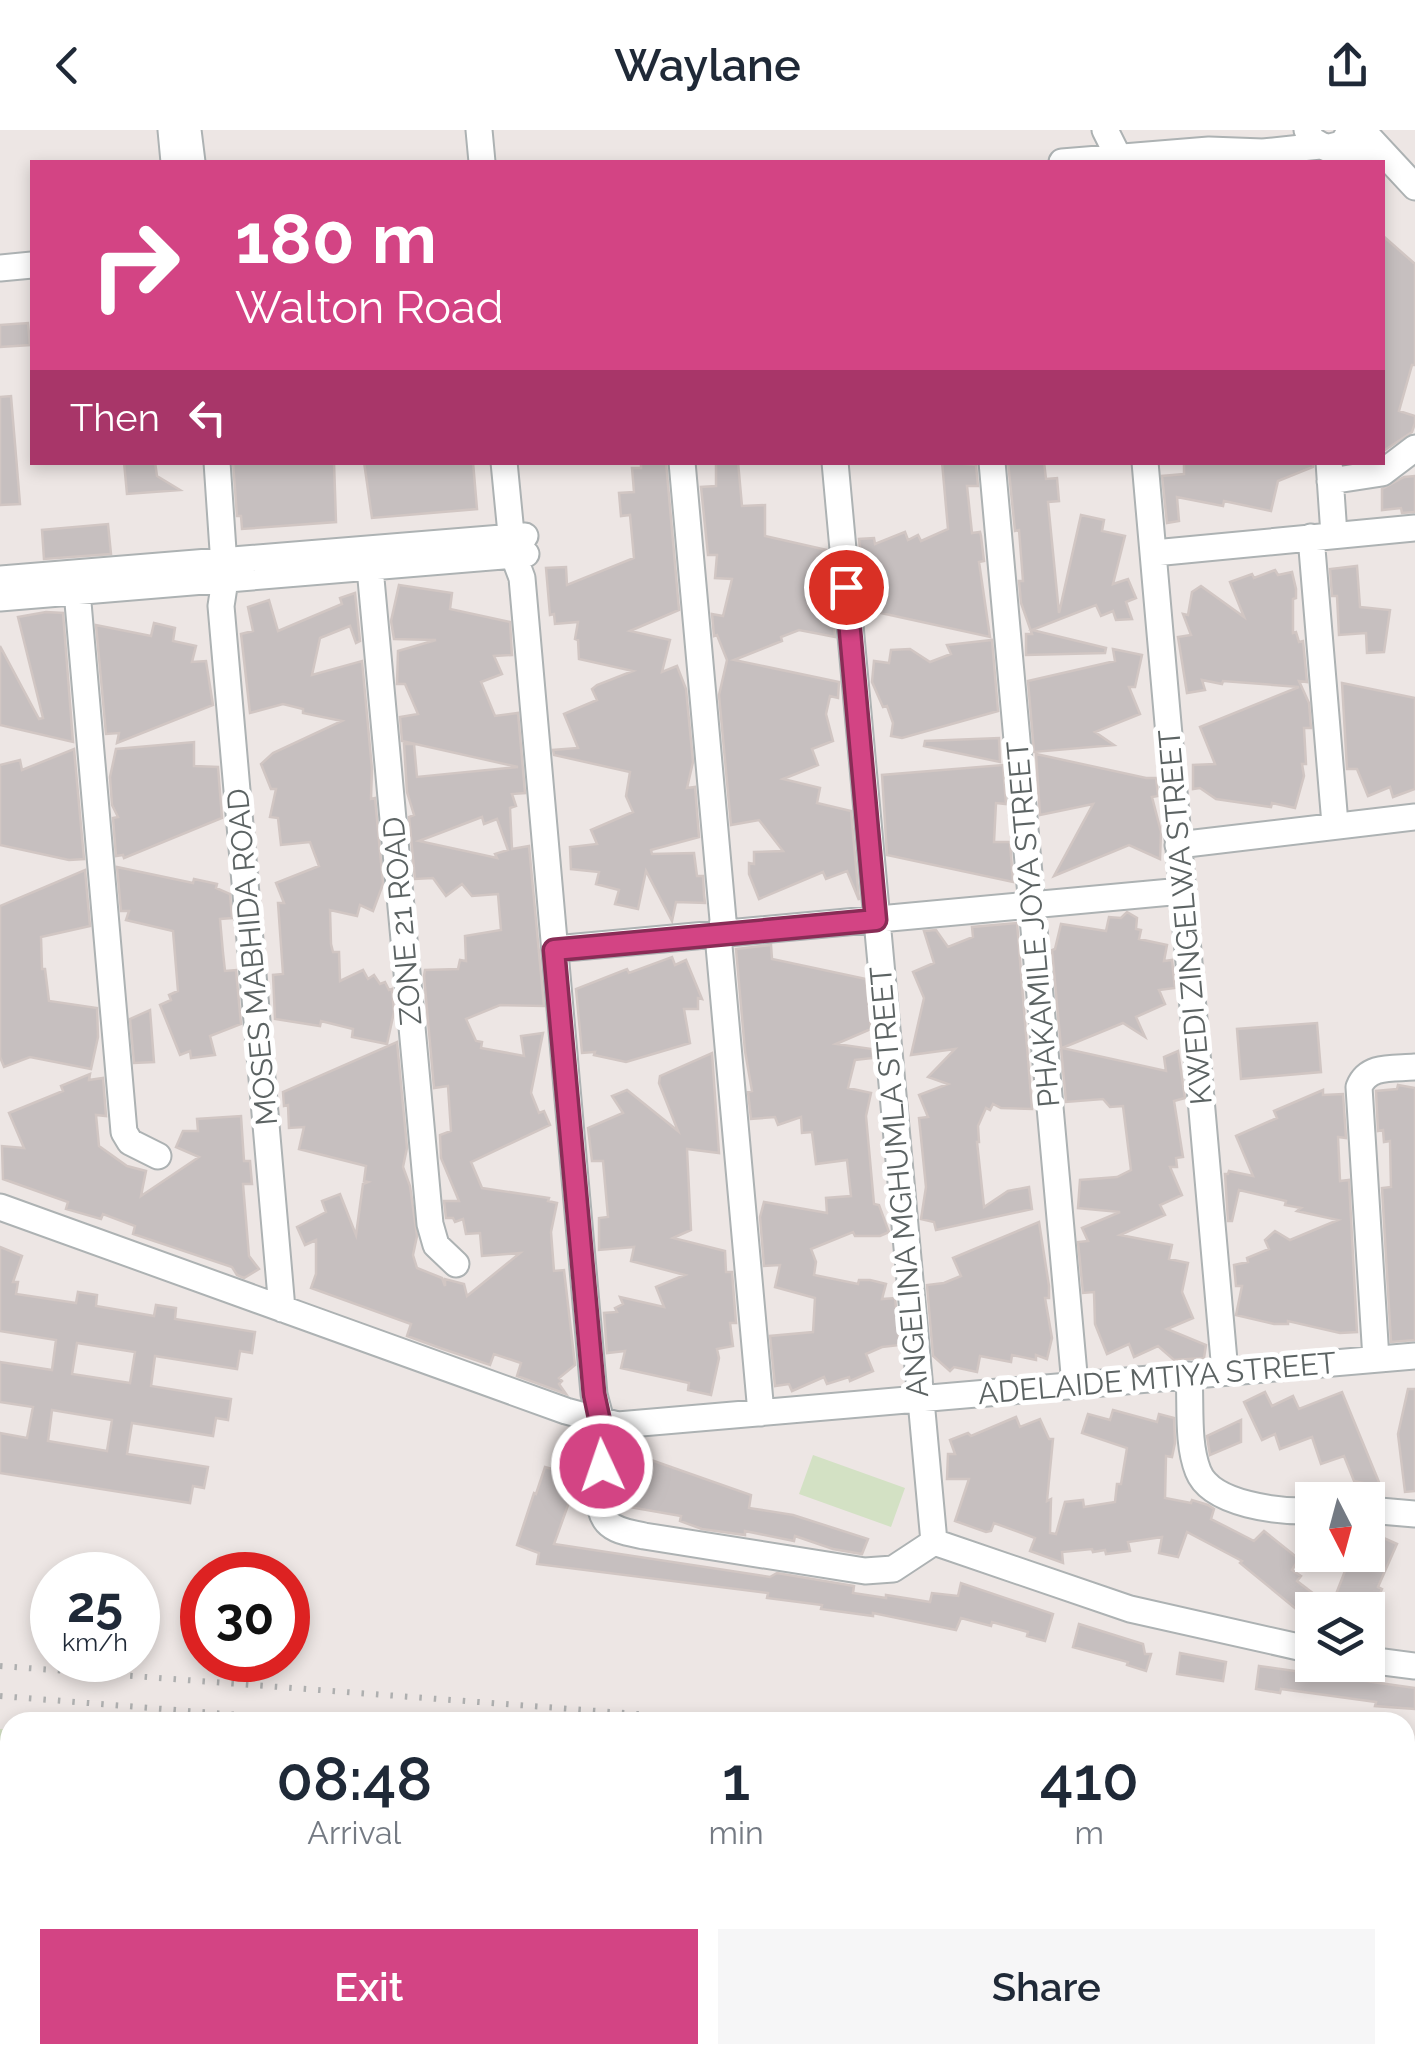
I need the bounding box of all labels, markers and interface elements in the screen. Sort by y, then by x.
icon: back [40,38,95,93]
icon: share [1320,38,1375,93]
text: Waylane [614,39,801,92]
text: 180 m [235,197,437,279]
icon: right [70,200,200,330]
text: Walton Road [235,281,504,334]
icon: left [180,390,235,445]
text: Then [70,395,160,440]
pin [804,545,889,630]
icon: arrive [819,560,874,615]
street label: KWEDI ZINGELWA STREET [1151,728,1219,1106]
street label: PHAKAMILE JOYA STREET [1000,739,1066,1109]
street label: MOSES MABHIDA ROAD [220,787,284,1127]
street label: ZONE 21 ROAD [375,815,429,1027]
street label: ANGELINA MGHUMLA STREET [863,965,935,1399]
street label: ADELAIDE MTIYA STREET [976,1345,1338,1411]
position arrow [550,1414,654,1518]
north arrow [1295,1482,1385,1572]
map controls [1295,1482,1385,1682]
speed limit sign: 30 [180,1552,310,1682]
text: 25 [67,1575,123,1634]
button: layers [1295,1592,1385,1682]
text: km/h [62,1627,128,1657]
text: 08:48 [276,1744,432,1814]
text: 1 [722,1744,750,1814]
text: 410 [1040,1744,1139,1814]
text: Arrival [307,1814,401,1851]
text: min [709,1814,764,1851]
text: m [1075,1814,1104,1851]
button: Exit [40,1929,698,2044]
button: Share [718,1929,1375,2044]

